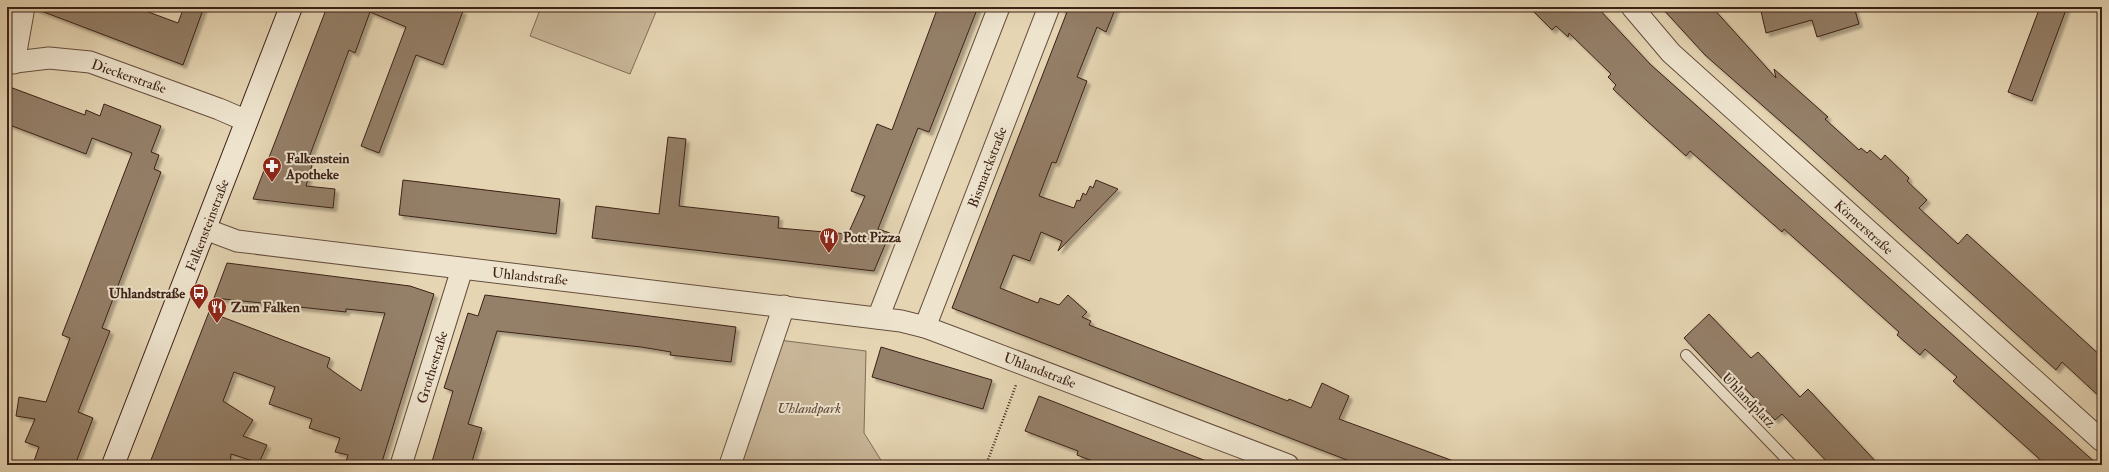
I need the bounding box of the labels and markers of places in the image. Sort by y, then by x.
place label: Falkenstein Apotheke [285,150,350,184]
pharmacy icon: Falkenstein Apotheke [261,155,283,183]
restaurant icon: Pott Pizza [818,226,840,254]
place label: Pott Pizza [843,229,902,246]
bus stop icon: Uhlandstraße [188,282,210,310]
place label: Uhlandstraße [109,285,185,302]
restaurant icon: Zum Falken [206,296,228,324]
place label: Zum Falken [231,299,301,316]

